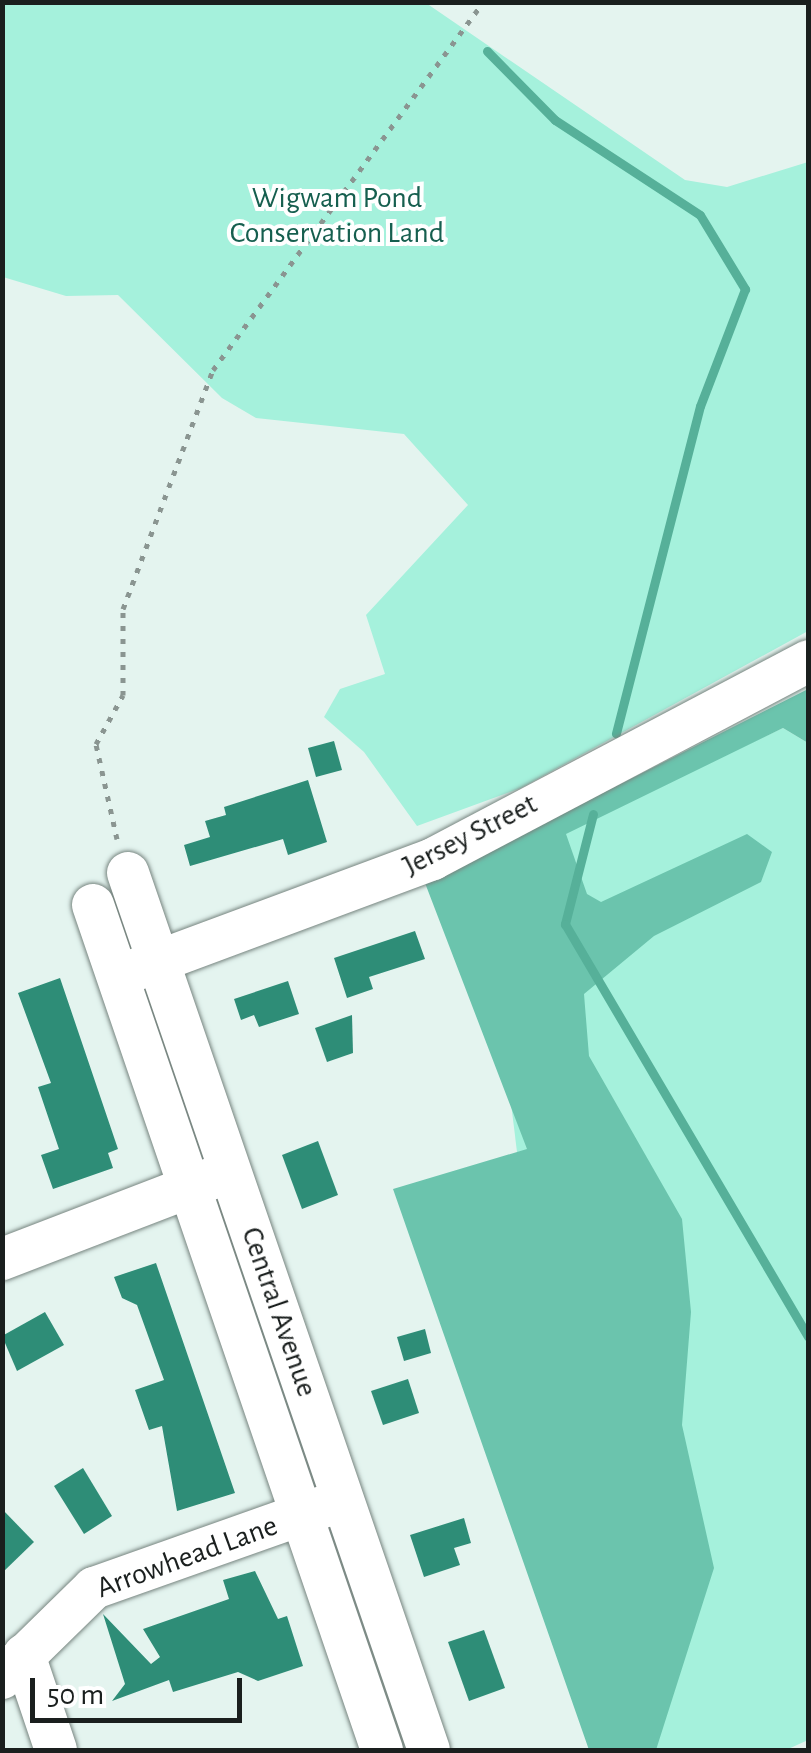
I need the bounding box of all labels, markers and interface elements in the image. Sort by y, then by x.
park label: Wigwam Pond Conservation Land [230,180,444,250]
street label: Jersey Street [397,786,543,884]
street label: Central Avenue [233,1222,325,1402]
street label: Arrowhead Lane [92,1508,282,1606]
scale bar [35,1658,248,1720]
text: 50 m [47,1680,104,1710]

